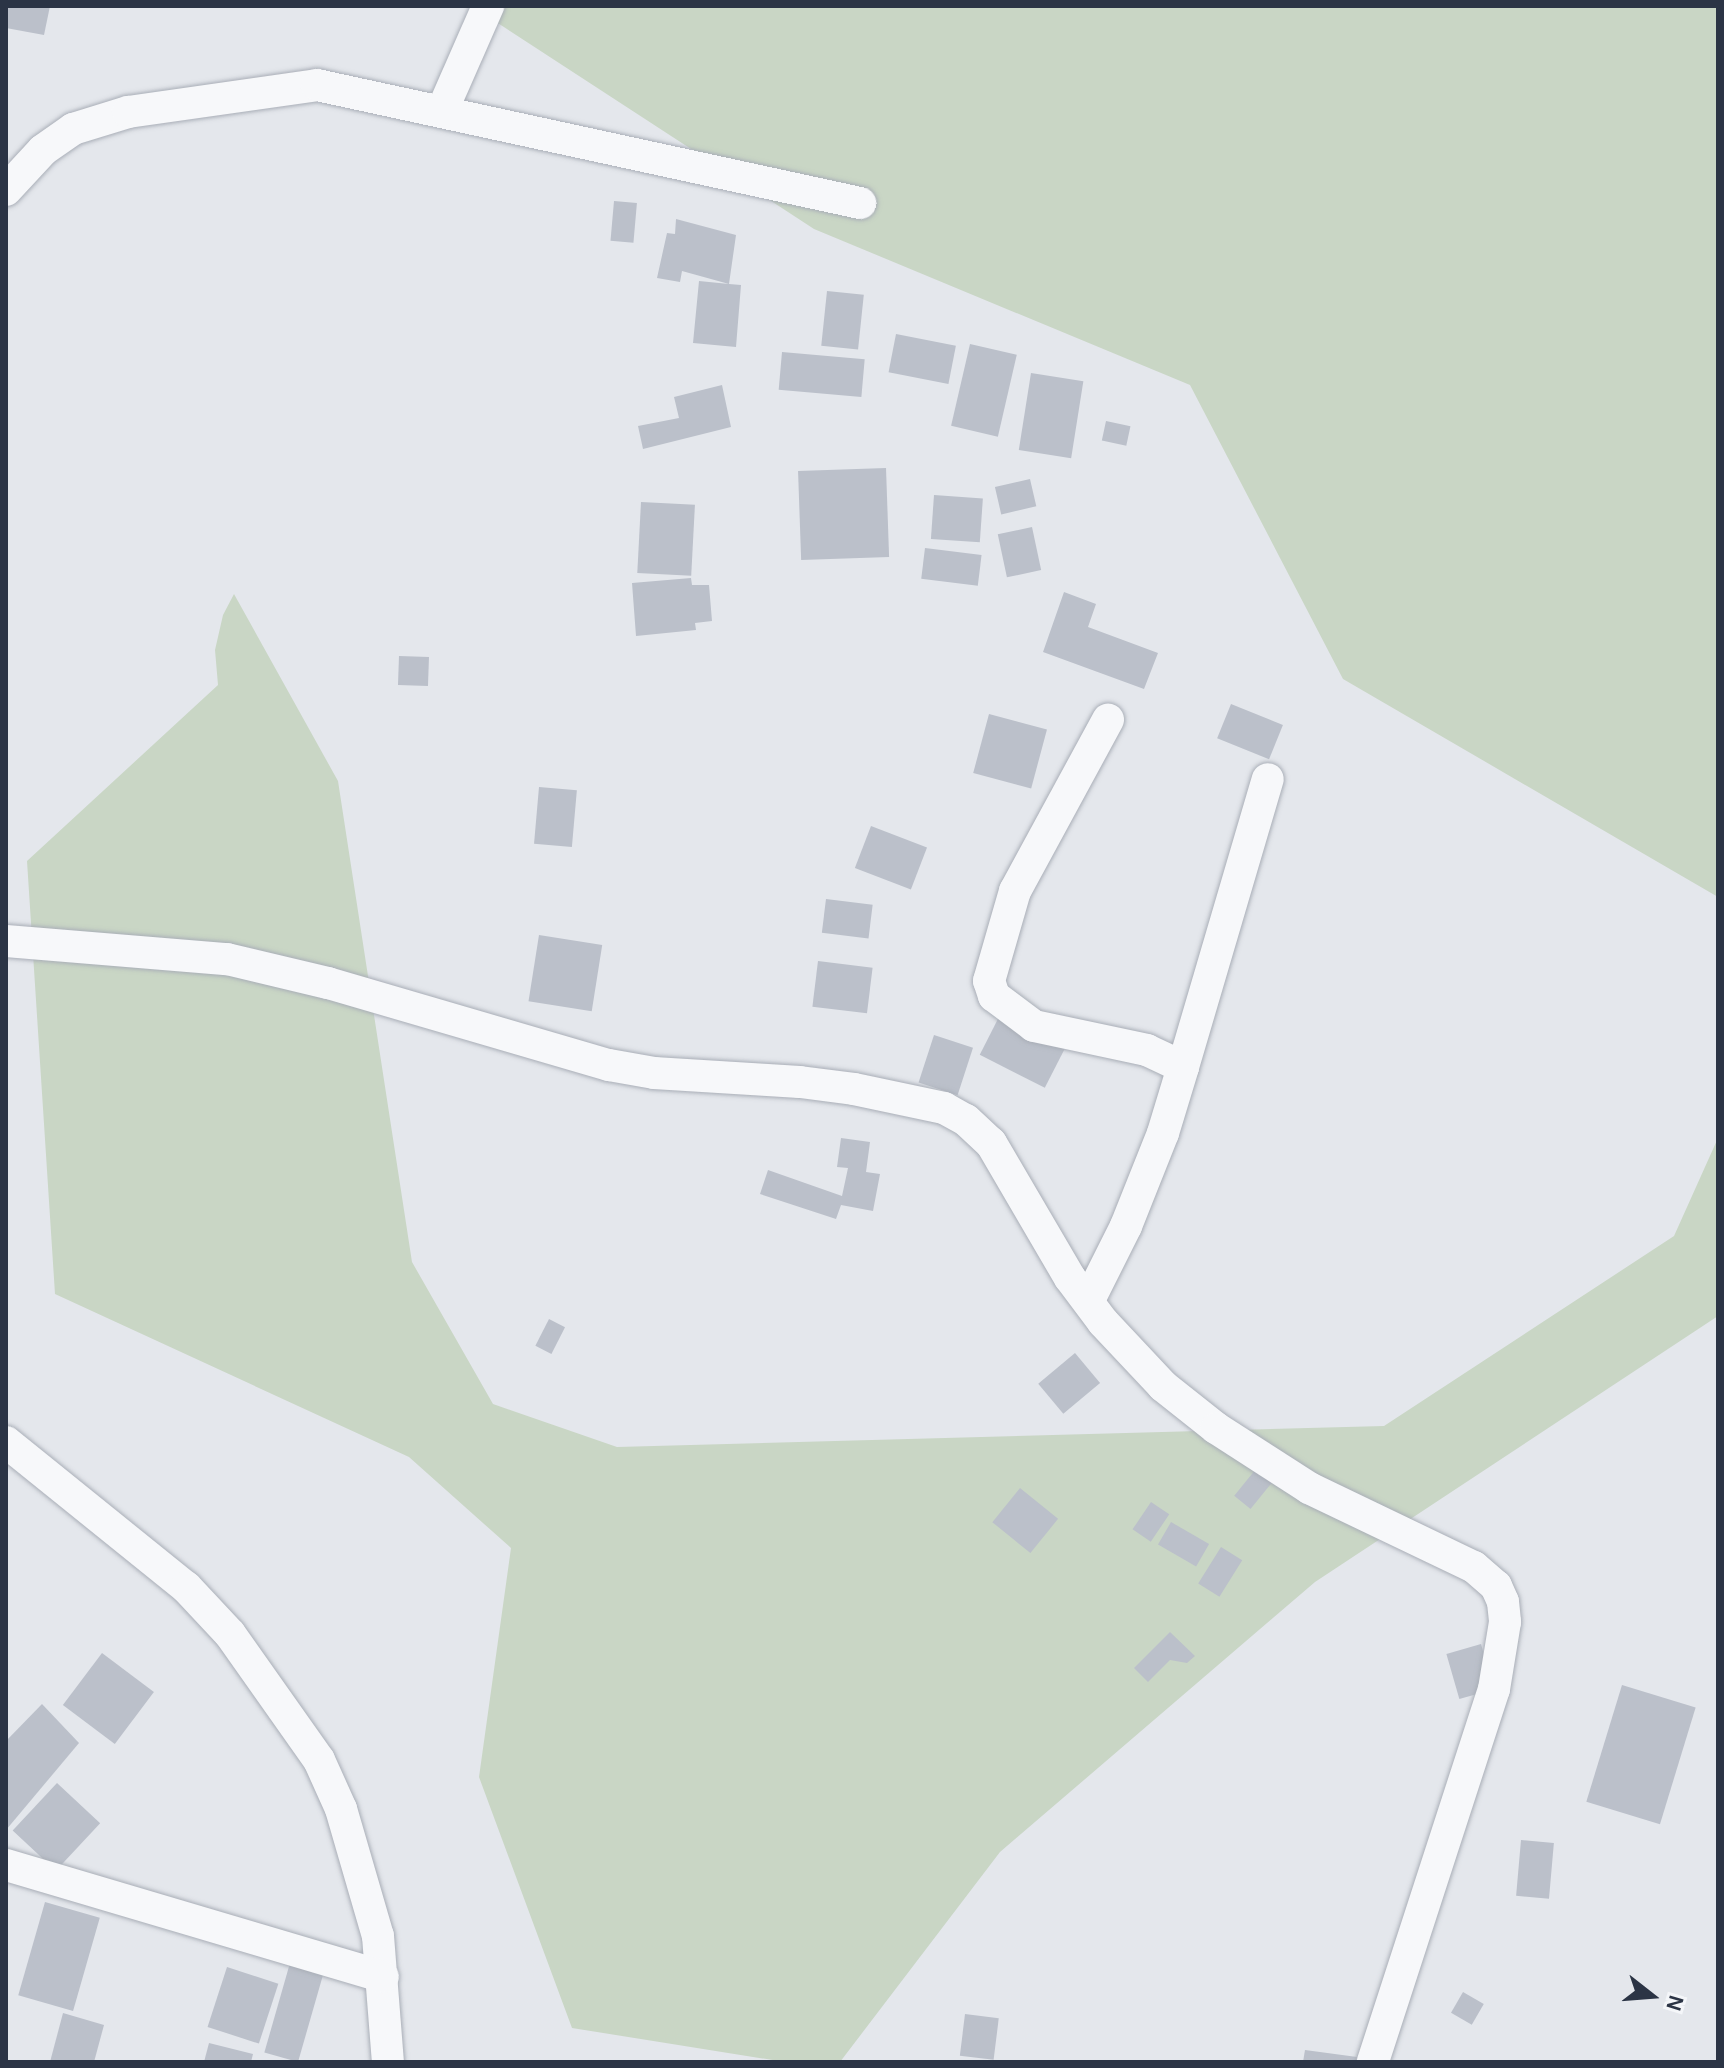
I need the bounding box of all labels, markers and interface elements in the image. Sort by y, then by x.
north arrow [1612,1956,1692,2036]
text: N [1660,1992,1690,2014]

